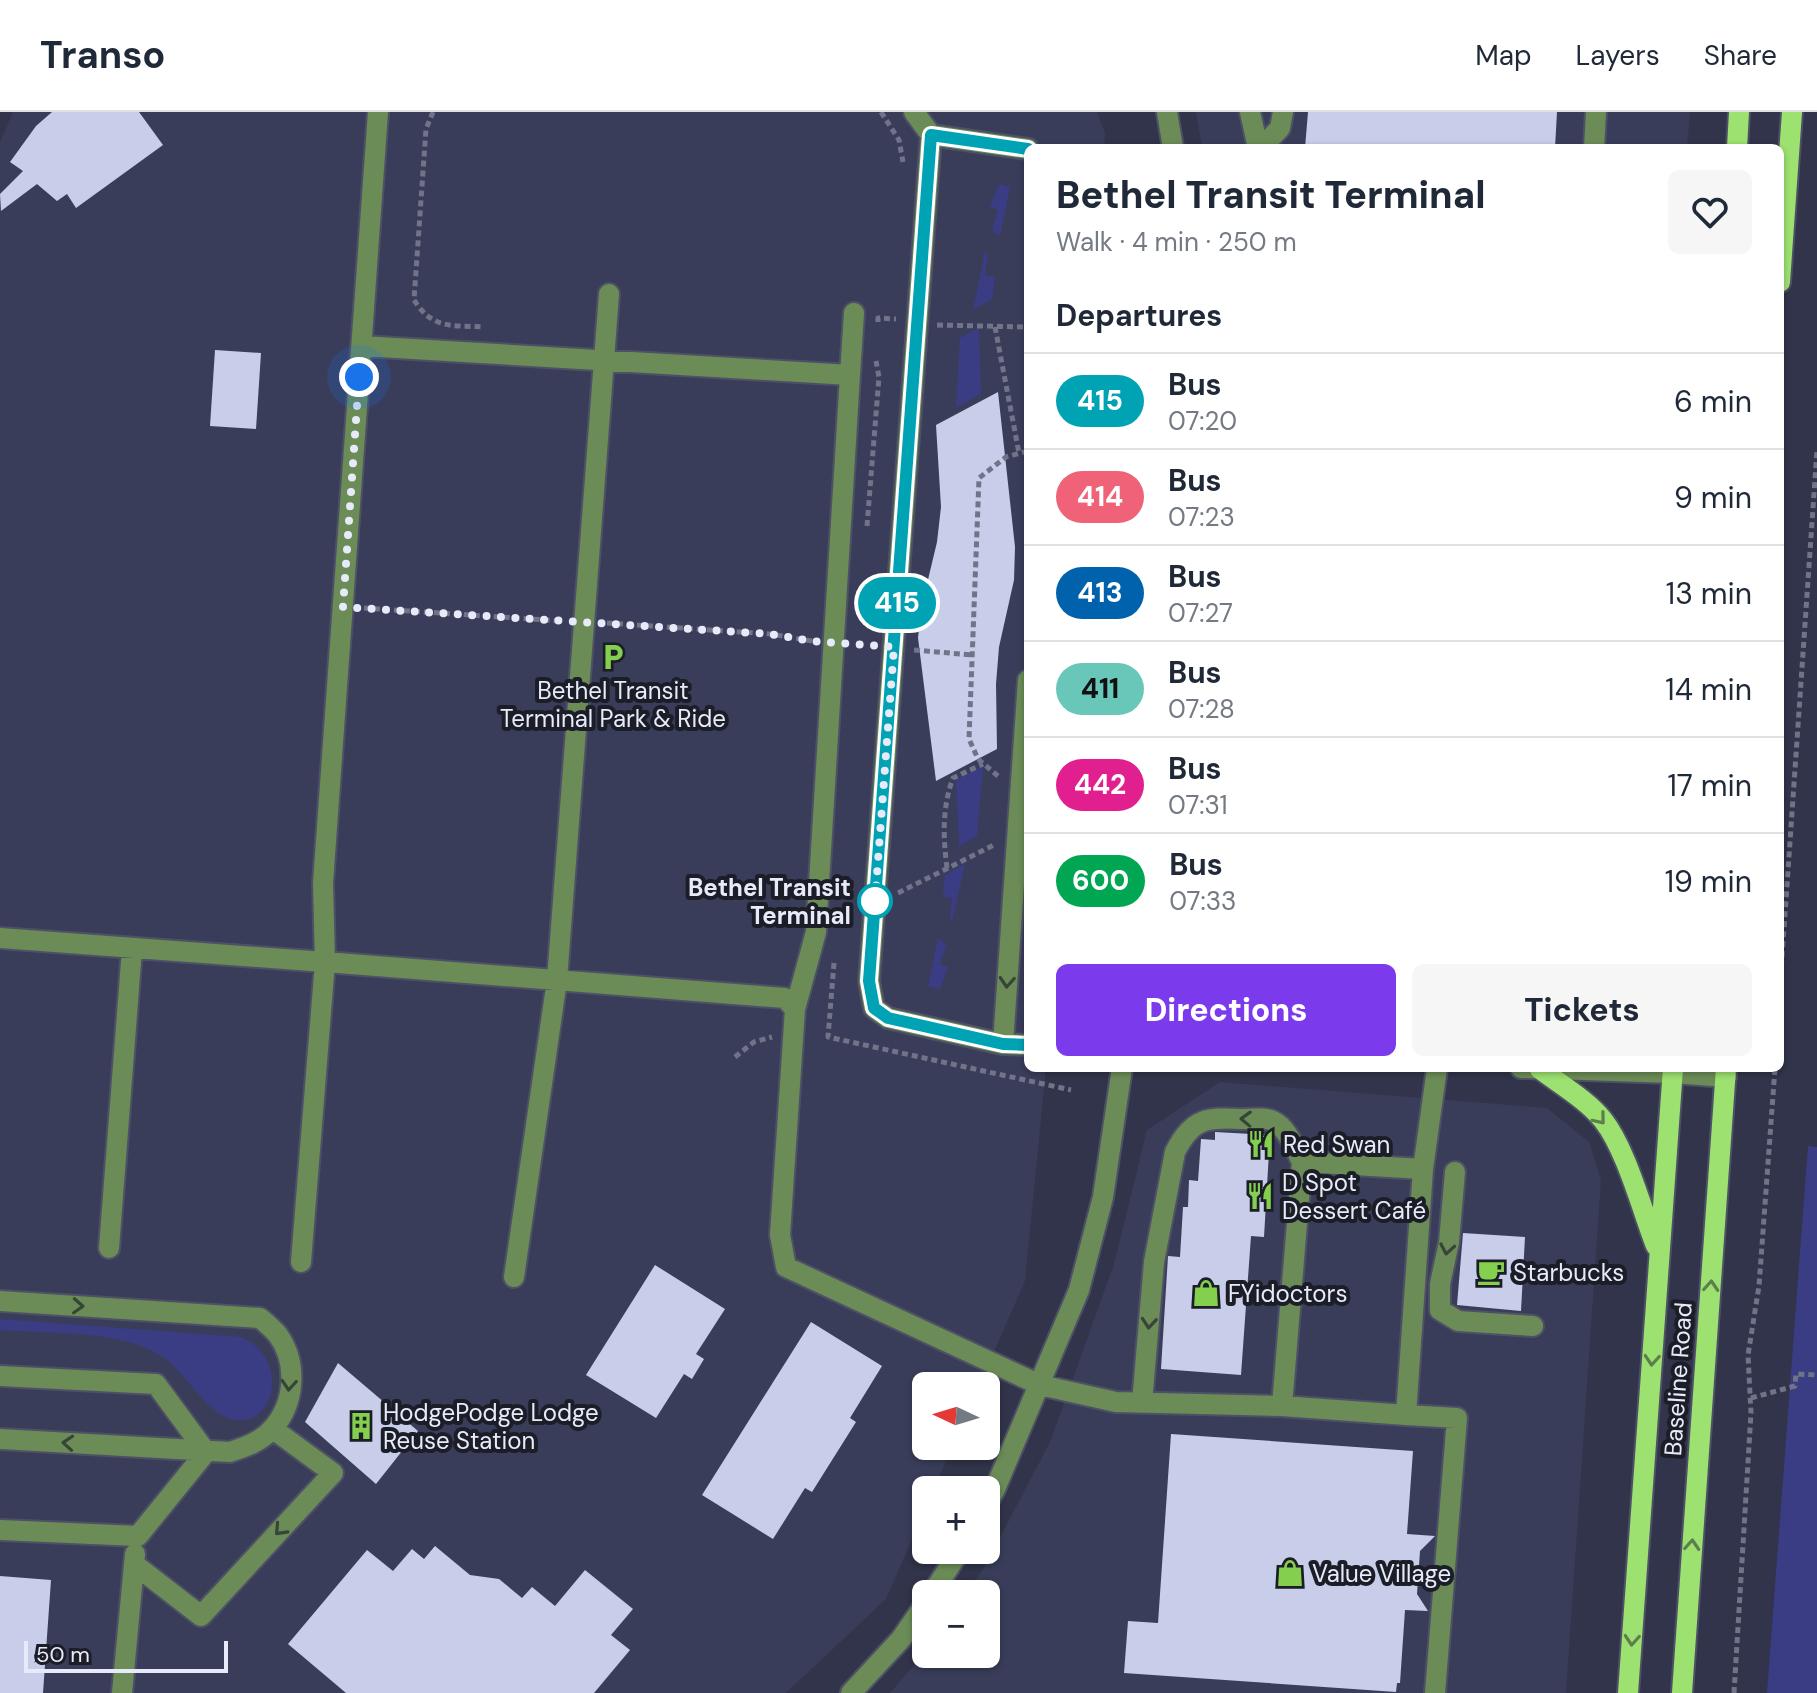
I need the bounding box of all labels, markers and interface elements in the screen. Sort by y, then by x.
text: Transo [40,30,166,80]
text: Map [1475,37,1532,74]
text: Layers [1576,37,1660,74]
text: Share [1704,37,1777,74]
text: Bethel Transit Terminal [1056,170,1485,220]
button: heart [1668,170,1752,254]
text: Walk · 4 min · 250 m [1056,225,1297,259]
text: Departures [1056,296,1222,335]
your location [339,357,379,397]
text: Bus [1168,365,1222,404]
text: 415 [1077,382,1123,419]
text: 6 min [1674,382,1752,421]
text: 07:20 [1168,404,1237,438]
text: Bus [1168,461,1222,500]
text: 414 [1077,478,1123,515]
text: 9 min [1674,478,1752,517]
text: 07:23 [1168,500,1235,534]
text: Bus [1168,557,1222,596]
text: 413 [1077,574,1123,611]
text: 13 min [1666,574,1752,613]
line badge: 415 [851,577,943,629]
text: 415 [874,584,920,621]
text: 07:27 [1168,596,1233,630]
parking icon: Bethel Transit Terminal Park & Ride [598,642,628,672]
text: Bus [1168,653,1222,692]
text: 411 [1081,670,1119,707]
text: 14 min [1665,670,1752,709]
place label: Bethel Transit Terminal Park & Ride [500,675,726,734]
text: 07:28 [1168,692,1235,726]
text: Bus [1168,749,1222,788]
text: 442 [1074,766,1126,803]
text: 17 min [1667,766,1752,805]
text: 07:31 [1168,788,1228,822]
text: Bus [1169,845,1223,884]
text: 600 [1072,862,1129,899]
text: 19 min [1665,862,1752,901]
place label: Bethel Transit Terminal [688,872,851,931]
marker: Bethel Transit Terminal [858,884,892,918]
text: 07:33 [1169,884,1236,918]
button: Directions [1056,964,1396,1056]
button: Tickets [1412,964,1752,1056]
one-way arrow [999,976,1016,989]
one-way arrow [1590,1109,1605,1124]
one-way arrow [1239,1111,1252,1128]
restaurant icon: Red Swan [1246,1129,1276,1159]
place label: Red Swan [1283,1129,1390,1160]
place label: D Spot Dessert Café [1282,1167,1426,1226]
restaurant icon: D Spot Dessert Café [1245,1181,1275,1211]
one-way arrow [1439,1243,1456,1256]
cafe icon: Starbucks [1476,1257,1506,1287]
place label: Starbucks [1513,1257,1624,1288]
shop icon: FYidoctors [1191,1278,1221,1308]
place label: FYidoctors [1228,1278,1347,1309]
one-way arrow [1702,1279,1719,1292]
one-way arrow [72,1297,85,1314]
street label: Baseline Road [1657,1301,1699,1457]
one-way arrow [1141,1317,1158,1330]
one-way arrow [1644,1354,1661,1367]
north arrow [912,1372,1000,1460]
map controls [912,1372,1000,1668]
one-way arrow [281,1379,298,1392]
place label: HodgePodge Lodge Reuse Station [383,1397,599,1456]
building icon: HodgePodge Lodge Reuse Station [346,1411,376,1441]
one-way arrow [61,1435,74,1452]
button: + [912,1476,1000,1564]
one-way arrow [276,1520,290,1535]
one-way arrow [1683,1538,1700,1551]
shop icon: Value Village [1275,1558,1305,1588]
place label: Value Village [1312,1558,1451,1589]
button: − [912,1580,1000,1668]
one-way arrow [1624,1634,1641,1647]
scale bar [24,1637,228,1673]
text: 50 m [36,1640,90,1669]

